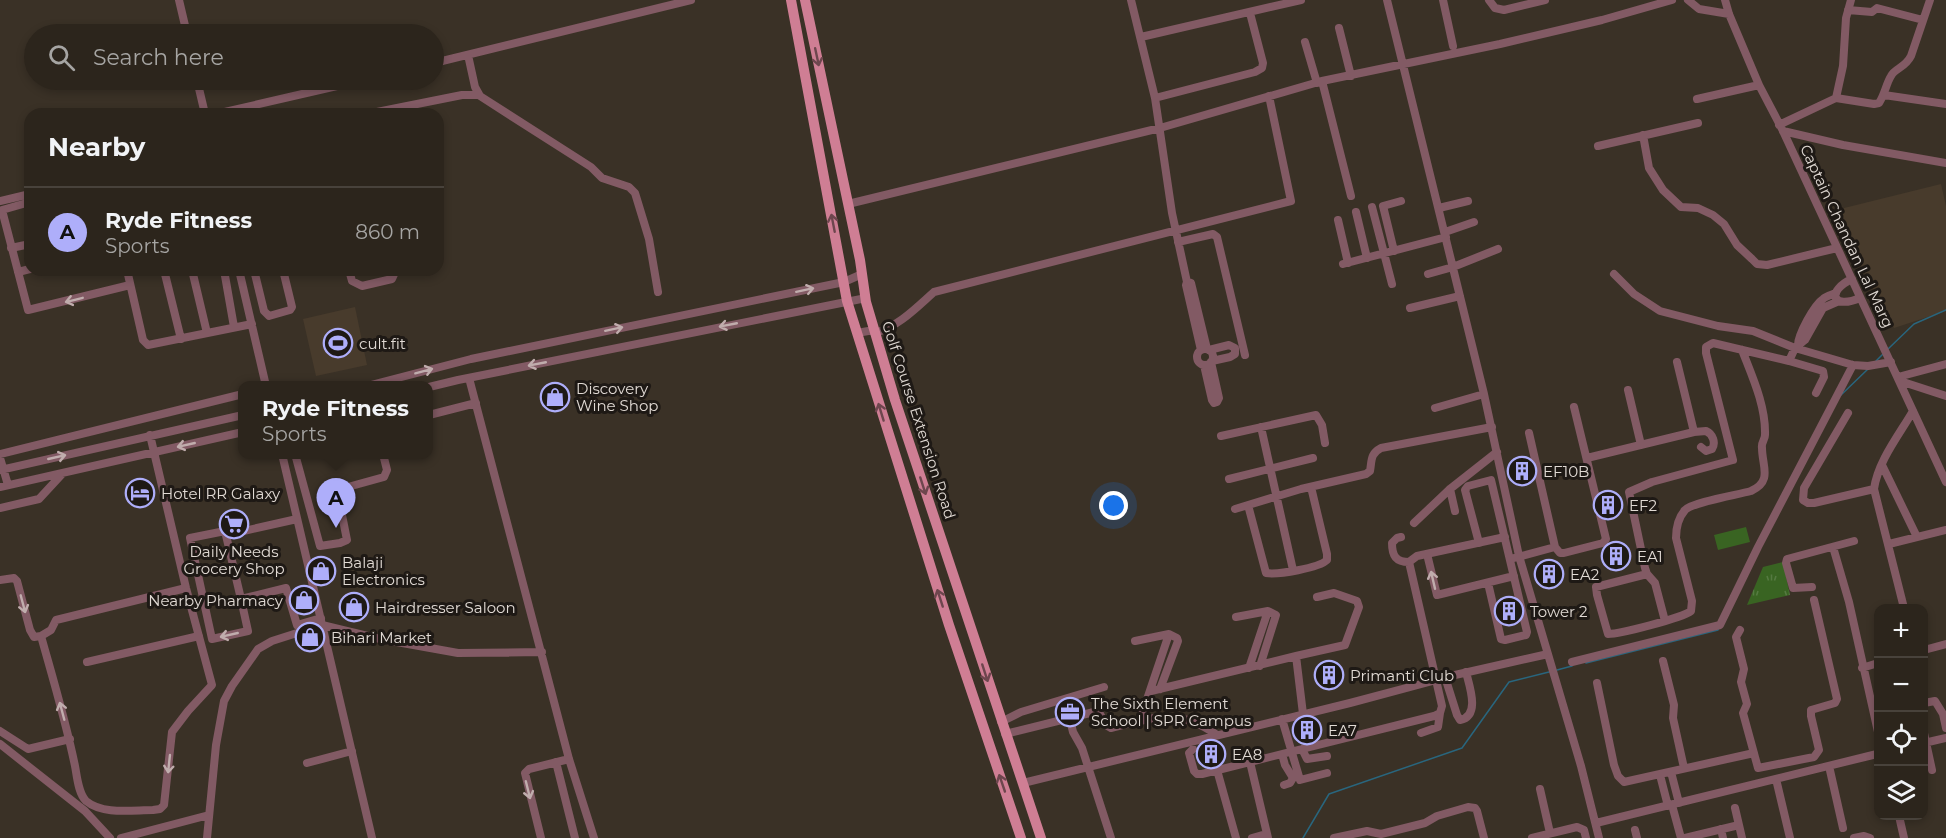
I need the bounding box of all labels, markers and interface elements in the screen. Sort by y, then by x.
search box [24,24,444,90]
icon: search [45,41,78,74]
text: Search here [93,44,224,71]
one-way arrow [812,47,823,67]
text: Nearby [48,131,145,163]
street label: Captain Chandan Lal Marg [1796,141,1898,331]
text: Ryde Fitness [105,207,252,234]
one-way arrow [827,214,838,234]
text: A [60,220,75,244]
text: 860 m [355,220,420,244]
text: Sports [105,234,170,258]
one-way arrow [795,284,814,295]
one-way arrow [64,295,83,306]
street label: Golf Course Extension Road [878,319,960,521]
one-way arrow [719,320,738,331]
one-way arrow [604,323,623,335]
sports icon: cult.fit [322,327,354,359]
place label: cult.fit [359,334,406,353]
one-way arrow [528,359,547,370]
one-way arrow [414,364,433,376]
place label: Discovery Wine Shop [576,379,659,415]
popup [238,381,433,459]
shop icon: Discovery Wine Shop [539,381,571,413]
text: Ryde Fitness [262,395,409,422]
one-way arrow [875,403,886,422]
text: Sports [262,422,327,446]
one-way arrow [177,440,196,451]
one-way arrow [47,450,66,462]
building icon: EF10B [1506,455,1538,487]
place label: EF10B [1543,462,1589,481]
one-way arrow [919,476,930,495]
hotel icon: Hotel RR Galaxy [124,477,156,509]
pin: A [316,478,356,528]
place label: Hotel RR Galaxy [161,484,281,503]
building icon: EF2 [1592,489,1624,521]
your location [1099,491,1128,520]
place label: EF2 [1629,496,1657,515]
supermarket icon: Daily Needs Grocery Shop [218,508,250,540]
building icon: EA1 [1600,540,1632,572]
place label: Daily Needs Grocery Shop [183,542,285,578]
place label: EA1 [1637,547,1663,566]
place label: Balaji Electronics [342,553,425,589]
shop icon: Balaji Electronics [305,555,337,587]
building icon: EA2 [1533,558,1565,590]
place label: EA2 [1570,565,1599,584]
one-way arrow [1427,571,1438,590]
shop icon: Nearby Pharmacy [288,584,320,616]
one-way arrow [934,589,945,608]
place label: Nearby Pharmacy [148,591,284,610]
shop icon: Hairdresser Saloon [338,591,370,623]
one-way arrow [18,594,29,613]
building icon: Tower 2 [1493,595,1525,627]
place label: Hairdresser Saloon [375,598,516,617]
place label: Tower 2 [1530,602,1587,621]
map controls [1874,604,1928,820]
button: + [1874,604,1928,658]
shop icon: Bihari Market [294,621,326,653]
place label: Bihari Market [331,628,432,647]
one-way arrow [220,630,239,641]
button: − [1874,658,1928,712]
building icon: Primanti Club [1313,659,1345,691]
one-way arrow [980,663,991,682]
place label: Primanti Club [1350,666,1454,685]
place label: The Sixth Element School | SPR Campus [1091,694,1251,730]
office icon: The Sixth Element School | SPR Campus [1054,696,1086,728]
one-way arrow [56,702,67,721]
button: locate [1874,712,1928,766]
building icon: EA7 [1291,714,1323,746]
place label: EA7 [1328,721,1357,740]
building icon: EA8 [1195,738,1227,770]
place label: EA8 [1232,745,1262,764]
one-way arrow [163,754,174,774]
button: layers [1874,766,1928,820]
one-way arrow [995,774,1006,793]
one-way arrow [523,780,535,799]

